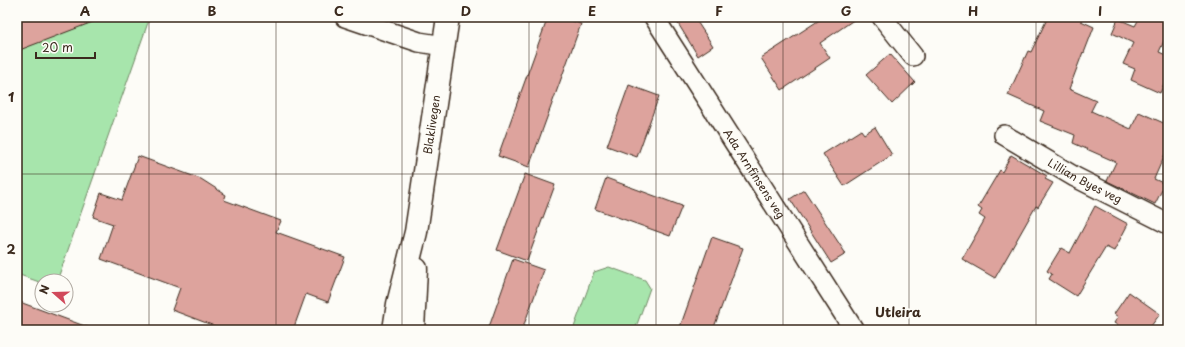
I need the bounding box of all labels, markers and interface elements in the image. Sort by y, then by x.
text: A [80,1,90,20]
text: B [208,1,217,20]
text: C [334,1,344,20]
text: D [461,1,471,20]
text: E [588,1,596,20]
text: F [715,1,723,20]
text: G [841,1,851,20]
text: H [968,1,978,20]
text: I [1098,1,1102,20]
scale bar [36,34,95,60]
text: 20 m [42,38,73,56]
text: 1 [8,87,14,106]
street label: Blaklivegen [419,94,444,155]
street label: Ada Arnfinsens veg [719,125,790,222]
street label: Lillian Byes veg [1045,154,1125,207]
text: 2 [6,239,16,258]
north arrow [34,273,74,313]
text: N [35,282,54,296]
district label: Utleira [875,302,921,321]

